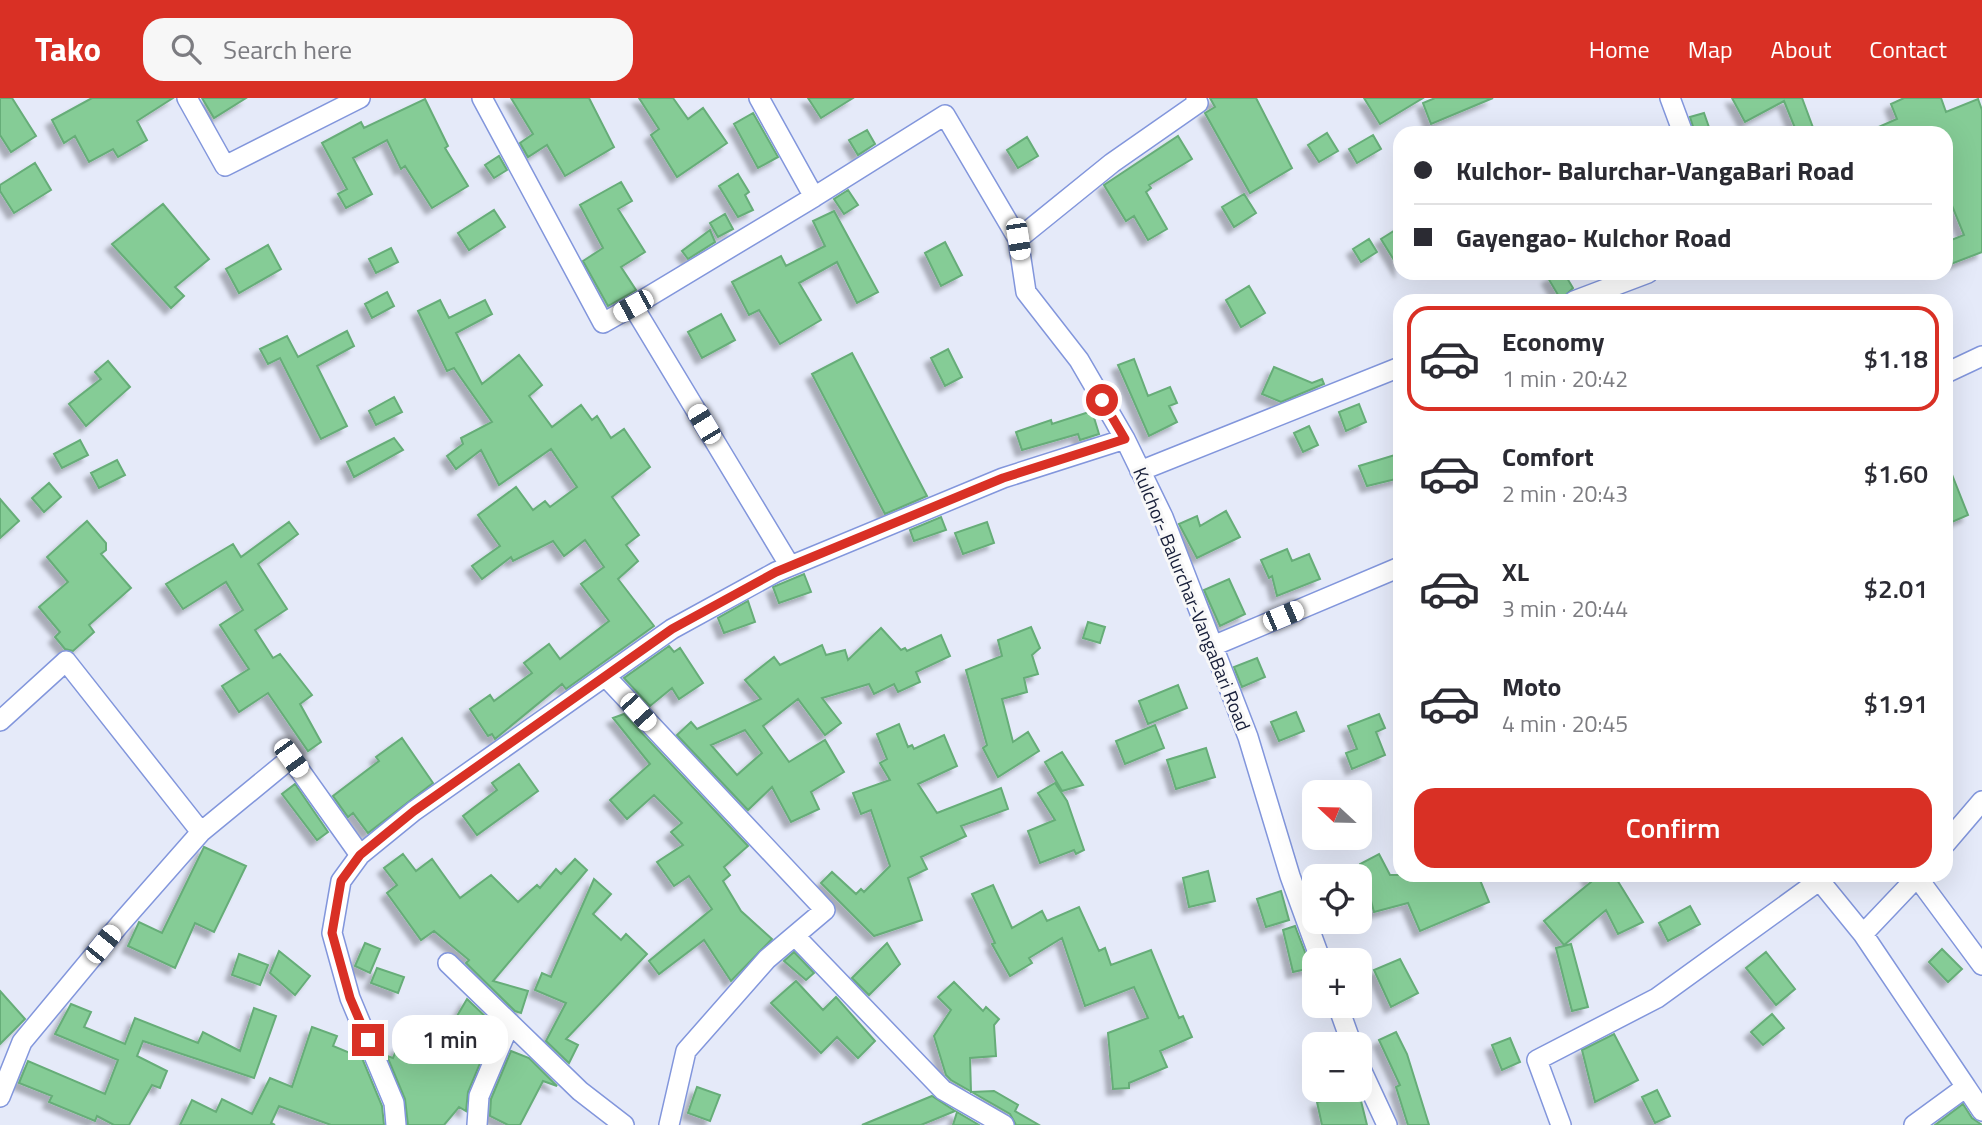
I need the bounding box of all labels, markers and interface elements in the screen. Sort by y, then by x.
search box [143,18,633,81]
text: Tako [35,24,101,74]
icon: search [167,30,205,68]
text: Search here [223,30,352,69]
text: Home [1589,31,1650,67]
text: Map [1688,31,1733,67]
text: About [1771,31,1831,67]
text: Contact [1869,31,1947,67]
text: Kulchor- Balurchar-VangaBari Road [1456,151,1854,190]
car [1005,217,1032,261]
text: Gayengao- Kulchor Road [1456,218,1732,257]
car [610,287,657,325]
text: Economy [1502,322,1604,361]
icon: car [1418,327,1481,390]
text: $1.18 [1864,339,1928,378]
text: 1 min · 20:42 [1502,361,1628,396]
route start [1086,384,1118,416]
car [685,401,724,447]
text: Comfort [1502,437,1594,476]
icon: car [1418,442,1481,505]
text: $1.60 [1864,454,1928,493]
street label: Kulchor- Balurchar-VangaBari Road [1126,463,1259,735]
text: 2 min · 20:43 [1502,476,1628,511]
text: XL [1502,552,1529,591]
icon: car [1418,557,1481,620]
text: $2.01 [1864,569,1928,608]
text: 3 min · 20:44 [1502,591,1628,626]
car [1260,598,1307,634]
text: Moto [1502,667,1561,706]
icon: car [1418,672,1481,735]
text: $1.91 [1864,684,1928,723]
car [617,689,660,735]
text: 4 min · 20:45 [1502,706,1628,741]
car [271,735,312,781]
north arrow [1302,780,1372,850]
map controls [1302,780,1372,1102]
button: Confirm [1414,788,1932,868]
button: locate [1302,864,1372,934]
car [82,921,125,967]
button: + [1302,948,1372,1018]
callout: 1 min [392,1016,508,1065]
text: 1 min [422,1022,478,1057]
route end [352,1024,384,1056]
button: − [1302,1032,1372,1102]

